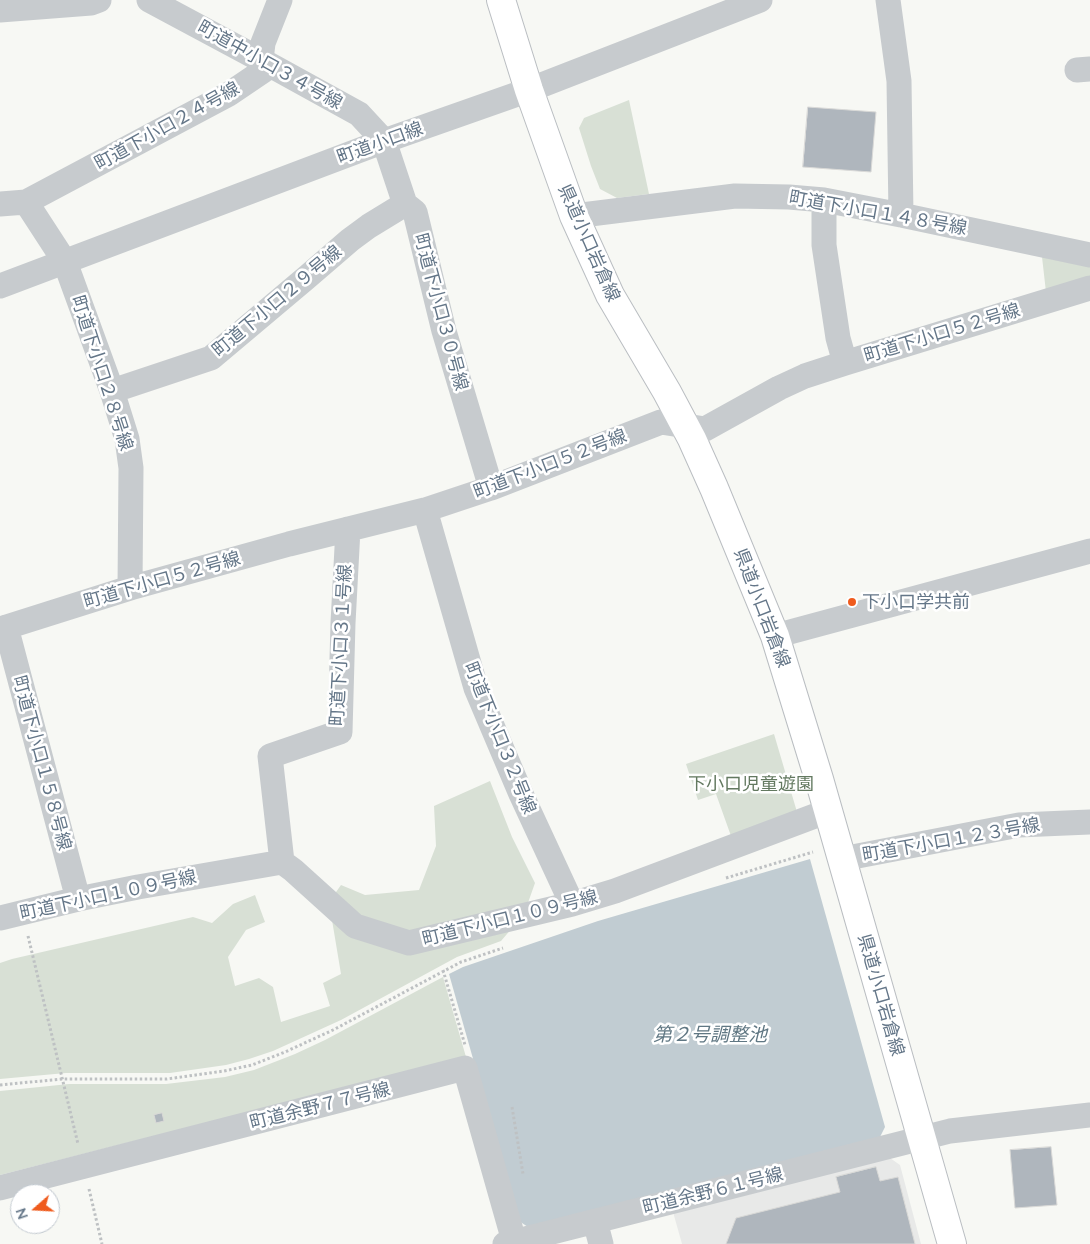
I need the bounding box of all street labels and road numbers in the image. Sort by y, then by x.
street label: 町道中小口３４号線 [194,16,346,114]
street label: 町道下小口２４号線 [91,77,243,175]
street label: 町道小口線 [334,117,426,169]
street label: 県道小口岩倉線 [554,181,624,305]
street label: 町道下小口１４８号線 [787,187,969,239]
street label: 町道下小口３０号線 [410,231,472,393]
street label: 町道下小口２９号線 [208,241,346,361]
street label: 町道下小口２８号線 [67,293,137,453]
street label: 町道下小口５２号線 [861,299,1023,367]
street label: 町道下小口５２号線 [471,425,629,503]
street label: 県道小口岩倉線 [729,545,795,671]
street label: 町道下小口５２号線 [81,547,243,613]
street label: 町道下小口３１号線 [326,564,356,726]
street label: 町道下小口３２号線 [460,659,540,817]
street label: 町道下小口１５８号線 [8,673,76,853]
street label: 町道下小口１２３号線 [860,814,1042,866]
street label: 町道下小口１０９号線 [18,866,198,924]
street label: 町道下小口１０９号線 [420,886,600,950]
street label: 県道小口岩倉線 [853,931,909,1059]
street label: 町道余野７７号線 [248,1078,392,1134]
street label: 町道余野６１号線 [641,1163,785,1219]

